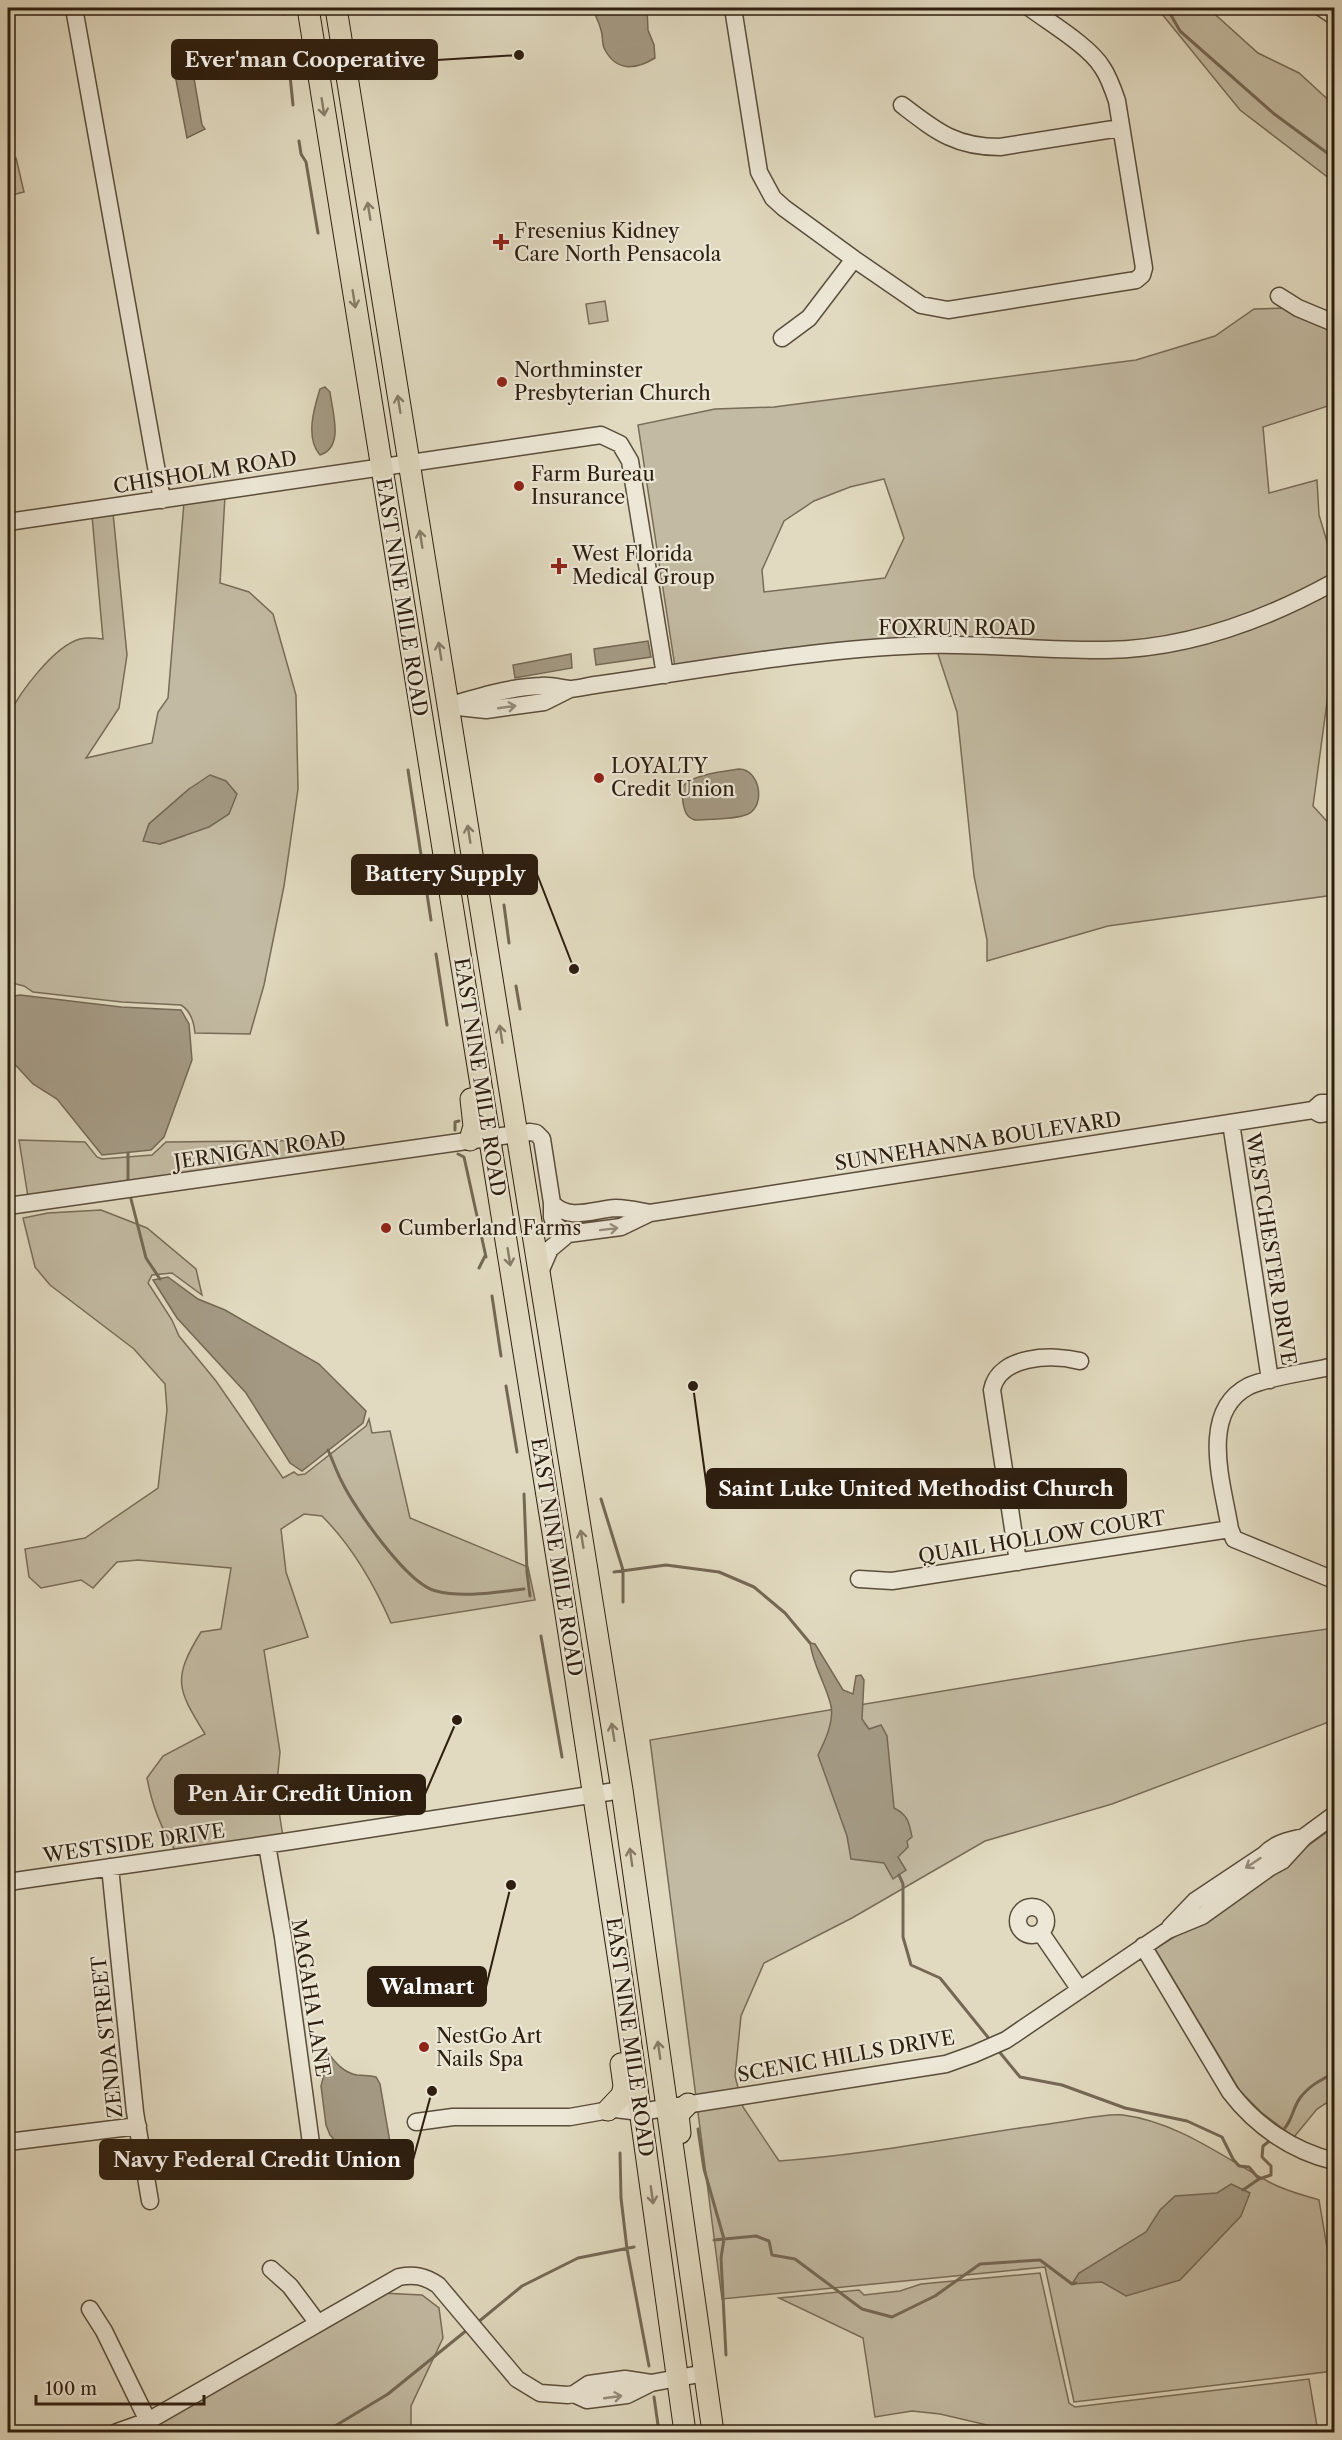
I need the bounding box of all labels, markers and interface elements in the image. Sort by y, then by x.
callout: Ever'man Cooperative [172,40,437,79]
text: Ever'man Cooperative [185,47,425,72]
one-way arrow [318,96,329,116]
one-way arrow [363,202,374,222]
place label: Fresenius Kidney Care North Pensacola [514,219,722,266]
marker: Fresenius Kidney Care North Pensacola [492,233,510,251]
one-way arrow [349,289,360,309]
place label: Northminster Presbyterian Church [514,358,711,405]
marker: Northminster Presbyterian Church [495,375,509,389]
one-way arrow [394,395,405,414]
street label: CHISHOLM ROAD [112,446,298,498]
place label: Farm Bureau Insurance [531,462,655,509]
street label: EAST NINE MILE ROAD [371,476,433,718]
marker: Farm Bureau Insurance [512,479,526,493]
one-way arrow [416,530,427,549]
place label: West Florida Medical Group [571,542,715,589]
marker: West Florida Medical Group [550,557,568,575]
street label: FOXRUN ROAD [878,616,1036,640]
one-way arrow [434,642,445,662]
one-way arrow [496,701,516,712]
place label: LOYALTY Credit Union [611,754,735,801]
marker: LOYALTY Credit Union [592,771,606,785]
one-way arrow [464,825,475,844]
callout: Battery Supply [352,855,537,894]
text: Battery Supply [365,861,526,886]
street label: EAST NINE MILE ROAD [449,956,511,1198]
one-way arrow [496,1024,507,1044]
street label: SUNNEHANNA BOULEVARD [833,1106,1123,1176]
street label: JERNIGAN ROAD [169,1126,348,1174]
street label: WESTCHESTER DRIVE [1241,1130,1301,1367]
place label: Cumberland Farms [398,1216,581,1240]
marker: Cumberland Farms [379,1221,393,1235]
one-way arrow [598,1223,618,1234]
one-way arrow [504,1246,515,1266]
street label: EAST NINE MILE ROAD [526,1436,588,1678]
callout: Saint Luke United Methodist Church [707,1469,1126,1508]
text: Saint Luke United Methodist Church [718,1476,1114,1501]
street label: QUAIL HOLLOW COURT [917,1506,1167,1568]
one-way arrow [577,1530,588,1550]
one-way arrow [607,1722,618,1742]
callout: Pen Air Credit Union [175,1775,425,1814]
text: Pen Air Credit Union [187,1781,413,1806]
street label: WESTSIDE DRIVE [40,1818,227,1868]
one-way arrow [626,1847,637,1867]
one-way arrow [1245,1857,1261,1869]
street label: EAST NINE MILE ROAD [601,1916,659,2158]
street label: MAGAHA LANE [287,1917,335,2079]
street label: ZENDA STREET [87,1955,127,2119]
callout: Walmart [368,1967,486,2006]
text: Walmart [379,1974,475,1999]
place label: NestGo Art Nails Spa [436,2024,542,2071]
street label: SCENIC HILLS DRIVE [735,2025,957,2087]
marker: NestGo Art Nails Spa [417,2040,431,2054]
one-way arrow [654,2040,665,2060]
callout: Navy Federal Credit Union [100,2140,413,2179]
text: Navy Federal Credit Union [113,2147,402,2172]
one-way arrow [647,2185,658,2204]
scale bar [36,2368,204,2406]
text: 100 m [45,2378,97,2400]
one-way arrow [603,2392,623,2403]

